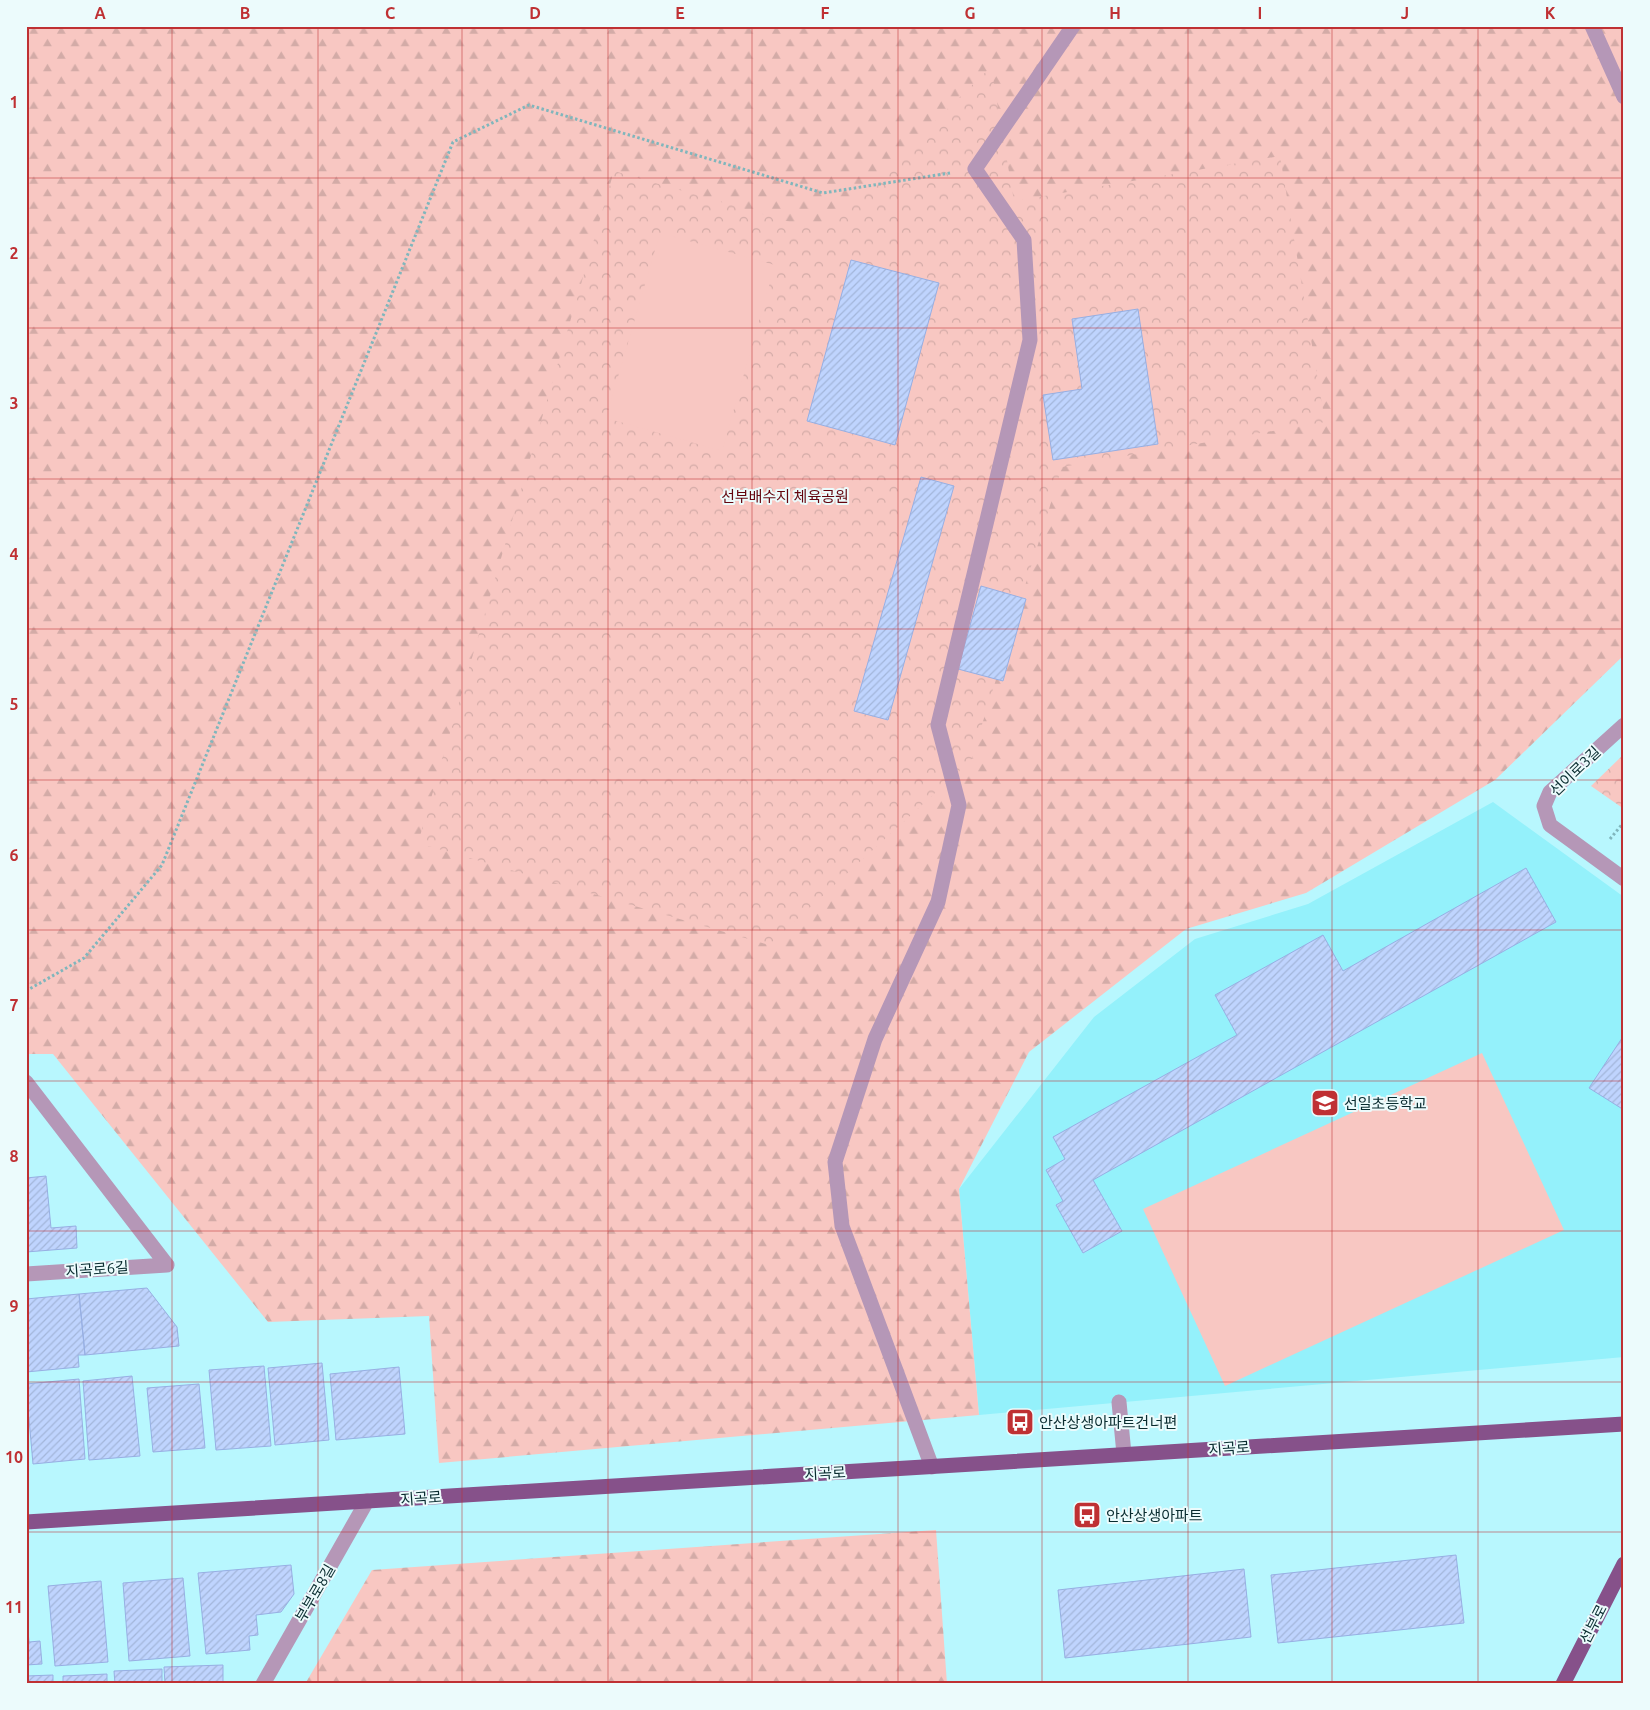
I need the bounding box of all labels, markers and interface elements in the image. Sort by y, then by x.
text: A [94,4,106,22]
text: B [240,4,250,22]
text: C [385,4,395,22]
text: D [529,4,541,22]
text: E [675,4,685,22]
text: F [821,4,830,22]
text: G [964,4,976,22]
text: H [1109,4,1121,22]
text: I [1258,4,1262,22]
text: J [1401,4,1409,22]
text: K [1545,4,1556,22]
text: 1 [9,93,19,111]
text: 2 [9,244,19,262]
text: 3 [9,394,19,412]
park label: 선부배수지 체육공원 [721,488,849,505]
text: 4 [9,545,19,563]
text: 5 [9,695,19,713]
street label: 선이로3길 [1546,743,1604,799]
text: 6 [9,846,19,864]
text: 7 [9,996,19,1014]
school or university icon: 선일초등학교 [1310,1088,1340,1118]
place label: 선일초등학교 [1344,1095,1427,1112]
text: 8 [9,1147,19,1165]
street label: 지곡로6길 [65,1258,129,1280]
text: 9 [9,1297,19,1315]
bus stop icon: 안산상생아파트건너편 [1005,1407,1035,1437]
place label: 안산상생아파트건너편 [1039,1414,1177,1431]
street label: 지곡로 [1208,1438,1250,1458]
text: 10 [5,1448,23,1466]
street label: 지곡로 [804,1463,846,1483]
street label: 지곡로 [400,1488,442,1508]
bus stop icon: 안산상생아파트 [1072,1500,1102,1530]
place label: 안산상생아파트 [1106,1507,1203,1524]
street label: 부부로8길 [292,1561,338,1625]
text: 11 [5,1598,23,1616]
street label: 선부로 [1576,1602,1610,1646]

